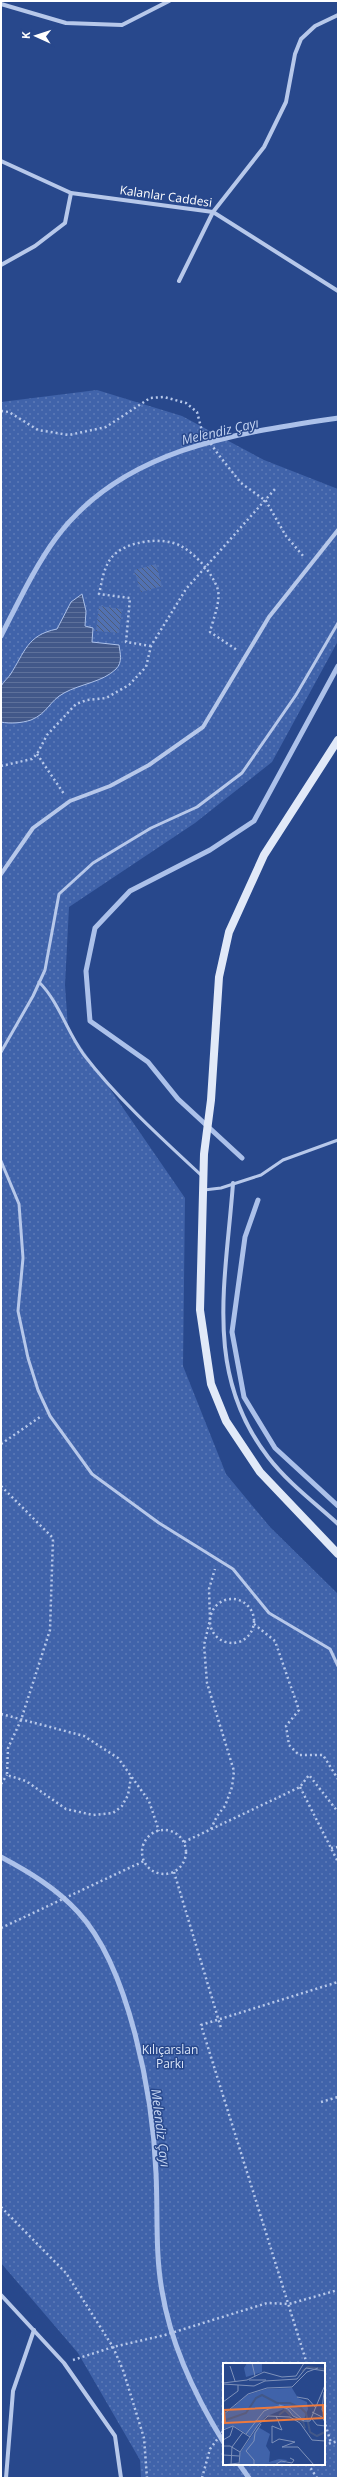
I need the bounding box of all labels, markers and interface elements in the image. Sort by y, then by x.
north arrow [16,16,56,56]
text: K [18,31,33,39]
street label: Kalanlar Caddesi [119,181,213,211]
water label: Melendiz Çayı [180,413,260,449]
park label: Kılıçarslan Parkı [142,2041,198,2072]
water label: Melendiz Çayı [147,2088,175,2168]
inset map [223,2363,325,2465]

